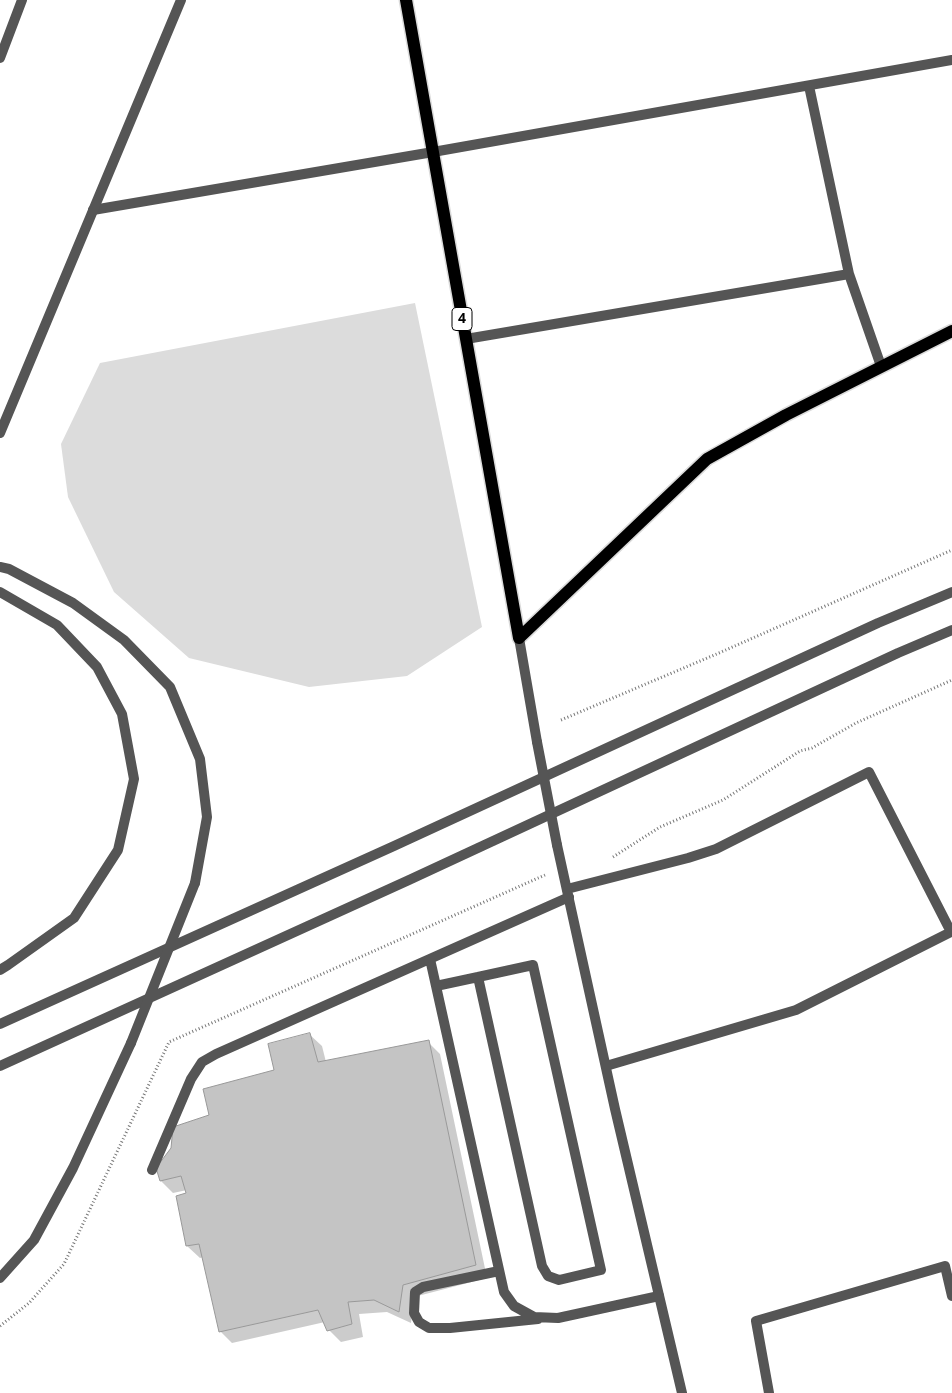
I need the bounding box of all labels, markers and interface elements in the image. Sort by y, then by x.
road number: 4 [452,308,472,330]

